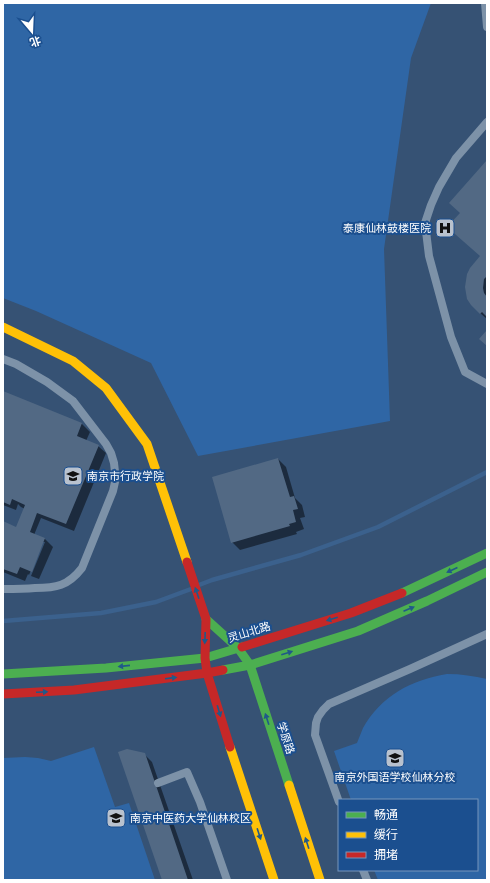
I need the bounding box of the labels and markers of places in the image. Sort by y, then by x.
hospital icon: 泰康仙林鼓楼医院 [434,217,456,239]
place label: 泰康仙林鼓楼医院 [343,221,431,235]
school or university icon: 南京市行政学院 [62,465,84,487]
place label: 南京市行政学院 [87,469,164,483]
school or university icon: 南京外国语学校仙林分校 [384,747,406,769]
place label: 南京外国语学校仙林分校 [335,770,456,784]
school or university icon: 南京中医药大学仙林校区 [105,807,127,829]
place label: 南京中医药大学仙林校区 [130,811,251,825]

